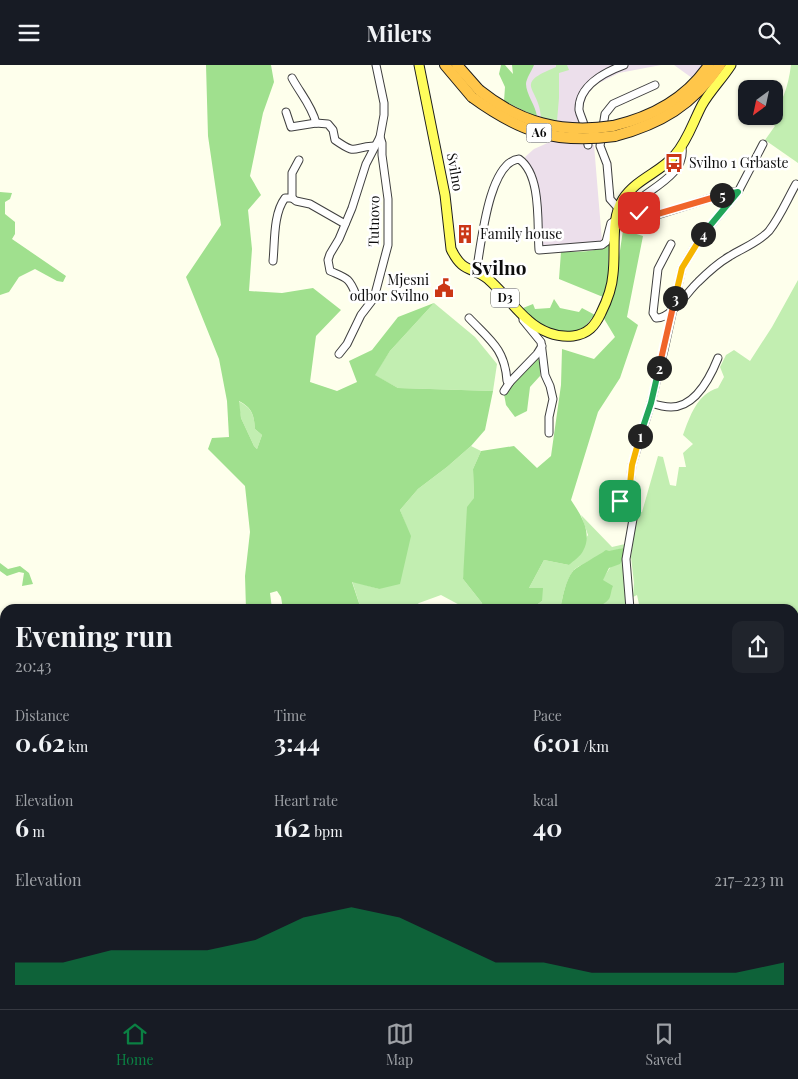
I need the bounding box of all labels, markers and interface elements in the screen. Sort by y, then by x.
text: Milers [366,18,432,48]
icon: menu [15,19,43,47]
icon: search [755,19,783,47]
north arrow [738,80,782,125]
map controls [738,80,783,125]
road number: A6 [526,123,552,143]
street label: Svilno [443,151,468,193]
bus stop icon: Svilno 1 Grbaste [663,152,685,174]
place label: Svilno 1 Grbaste [689,153,789,172]
pin: 5 [710,183,734,207]
text: 5 [719,186,726,205]
pin [618,192,660,234]
street label: Tutnovo [364,195,383,247]
icon: check [625,199,653,227]
pin: 4 [690,221,716,247]
building icon: Family house [454,223,476,245]
place label: Family house [480,224,562,243]
text: 4 [700,225,707,244]
district label: Svilno [472,254,527,280]
place label: Mjesni odbor Svilno [350,270,429,305]
public building icon: Mjesni odbor Svilno [433,277,455,299]
pin: 3 [662,285,688,311]
road number: D3 [491,289,519,307]
text: 3 [672,289,679,308]
pin: 2 [646,355,672,381]
text: 2 [656,359,663,378]
pin: 1 [628,423,652,449]
text: 1 [638,427,643,446]
pin [599,480,641,522]
icon: arrive [606,487,634,515]
text: Evening run [15,617,173,654]
button: share [732,621,784,673]
text: 20:43 [15,655,51,676]
text: Distance [15,706,70,725]
text: Time [274,706,306,725]
text: Pace [533,706,562,725]
text: 0.62 [15,725,65,758]
text: 3:44 [274,725,320,758]
text: 6:01 [533,725,580,758]
text: km [65,737,88,756]
text: /km [580,737,609,756]
text: Elevation [15,791,73,810]
text: Heart rate [274,791,338,810]
text: kcal [533,791,558,810]
text: 6 [15,810,29,843]
text: 162 [274,810,311,843]
text: 40 [533,810,562,843]
text: m [29,822,45,841]
text: bpm [311,822,343,841]
text: Elevation [15,869,82,890]
text: 217–223 m [714,869,784,890]
tab: Home [116,1020,154,1069]
tab: Map [386,1020,414,1069]
tab: Saved [646,1020,682,1069]

